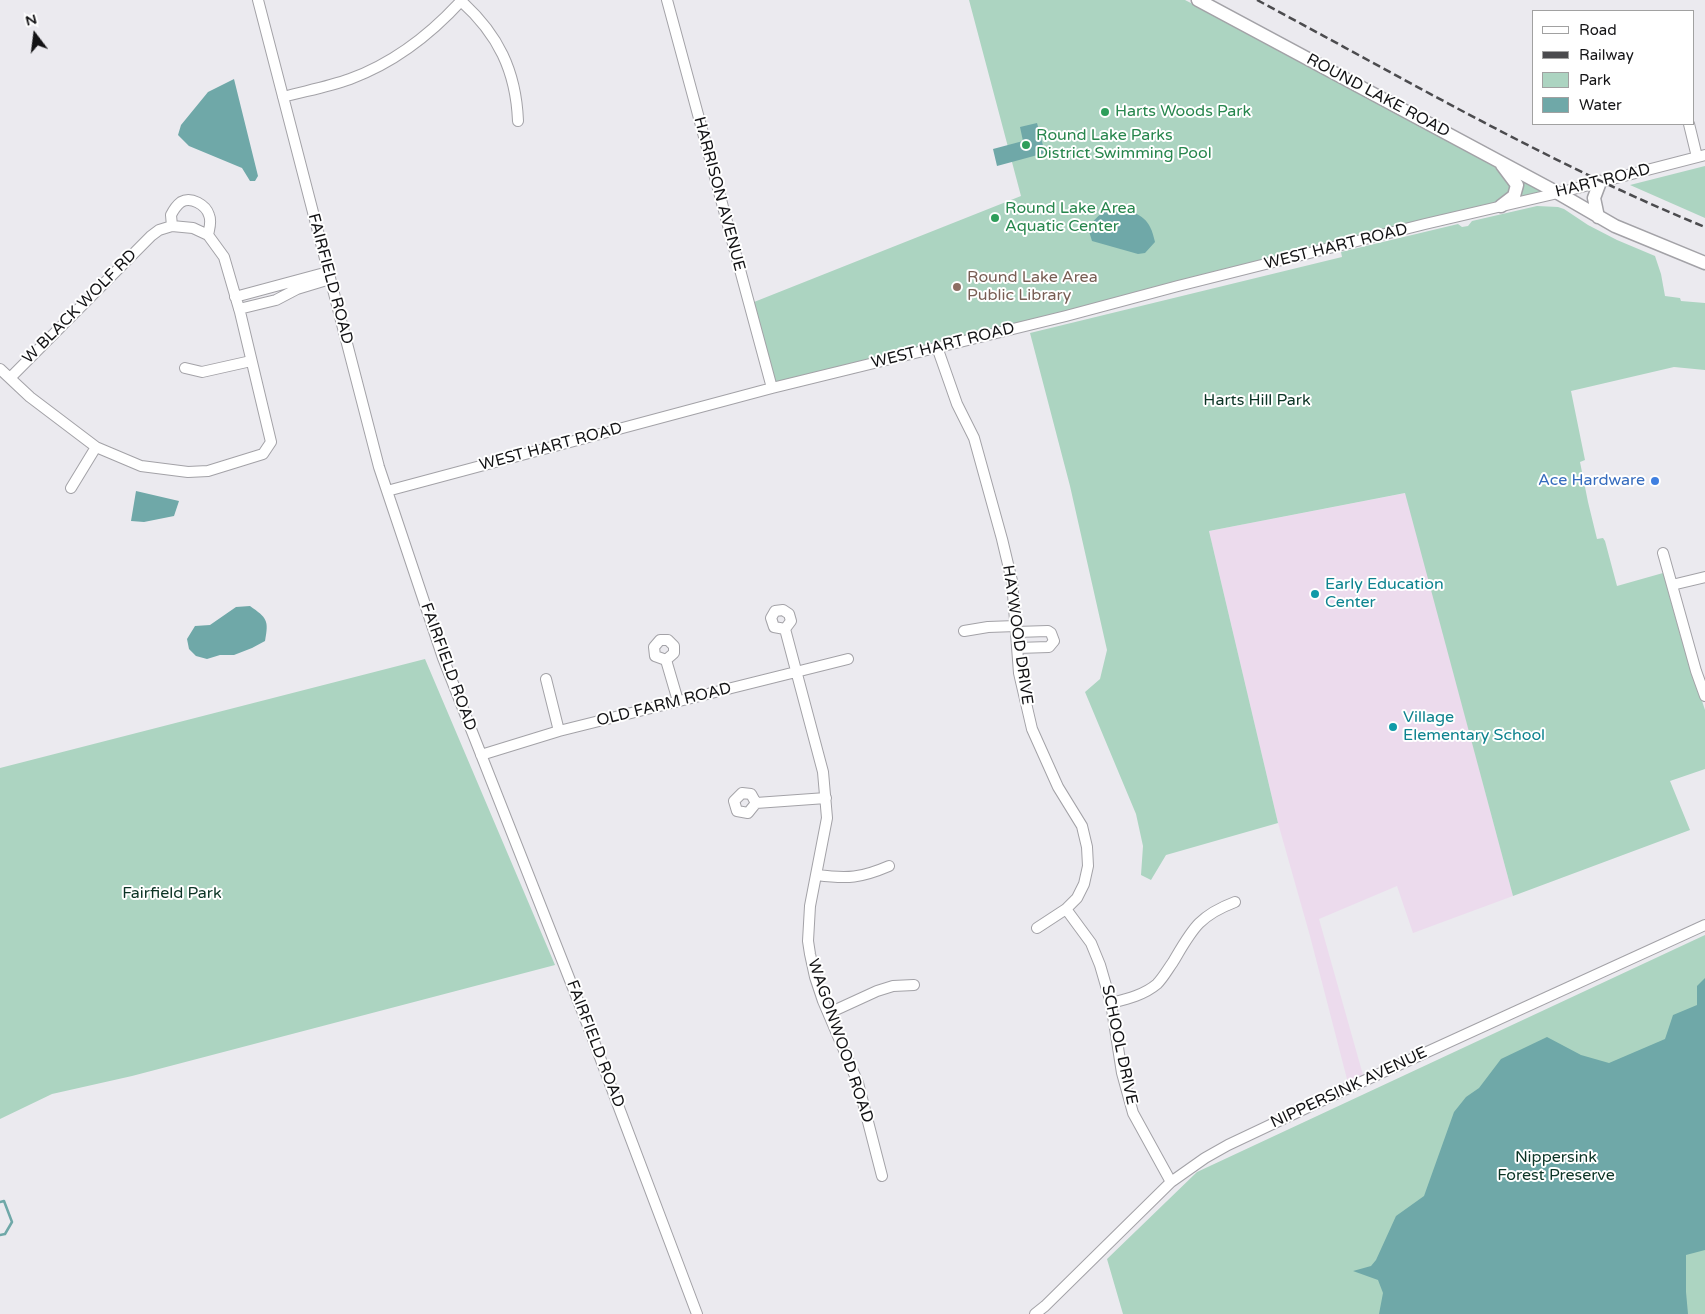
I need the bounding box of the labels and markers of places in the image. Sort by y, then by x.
place label: Harts Woods Park [1115,102,1251,122]
marker: Harts Woods Park [1099,106,1111,118]
place label: Round Lake Parks District Swimming Pool [1036,126,1212,164]
marker: Round Lake Parks District Swimming Pool [1020,139,1032,151]
place label: Round Lake Area Aquatic Center [1005,199,1136,237]
marker: Round Lake Area Aquatic Center [989,212,1001,224]
place label: Round Lake Area Public Library [967,268,1098,306]
marker: Round Lake Area Public Library [951,281,963,293]
place label: Ace Hardware [1538,471,1645,491]
marker: Ace Hardware [1649,475,1661,487]
place label: Early Education Center [1325,575,1444,613]
marker: Early Education Center [1309,588,1321,600]
place label: Village Elementary School [1403,708,1545,746]
marker: Village Elementary School [1387,721,1399,733]

